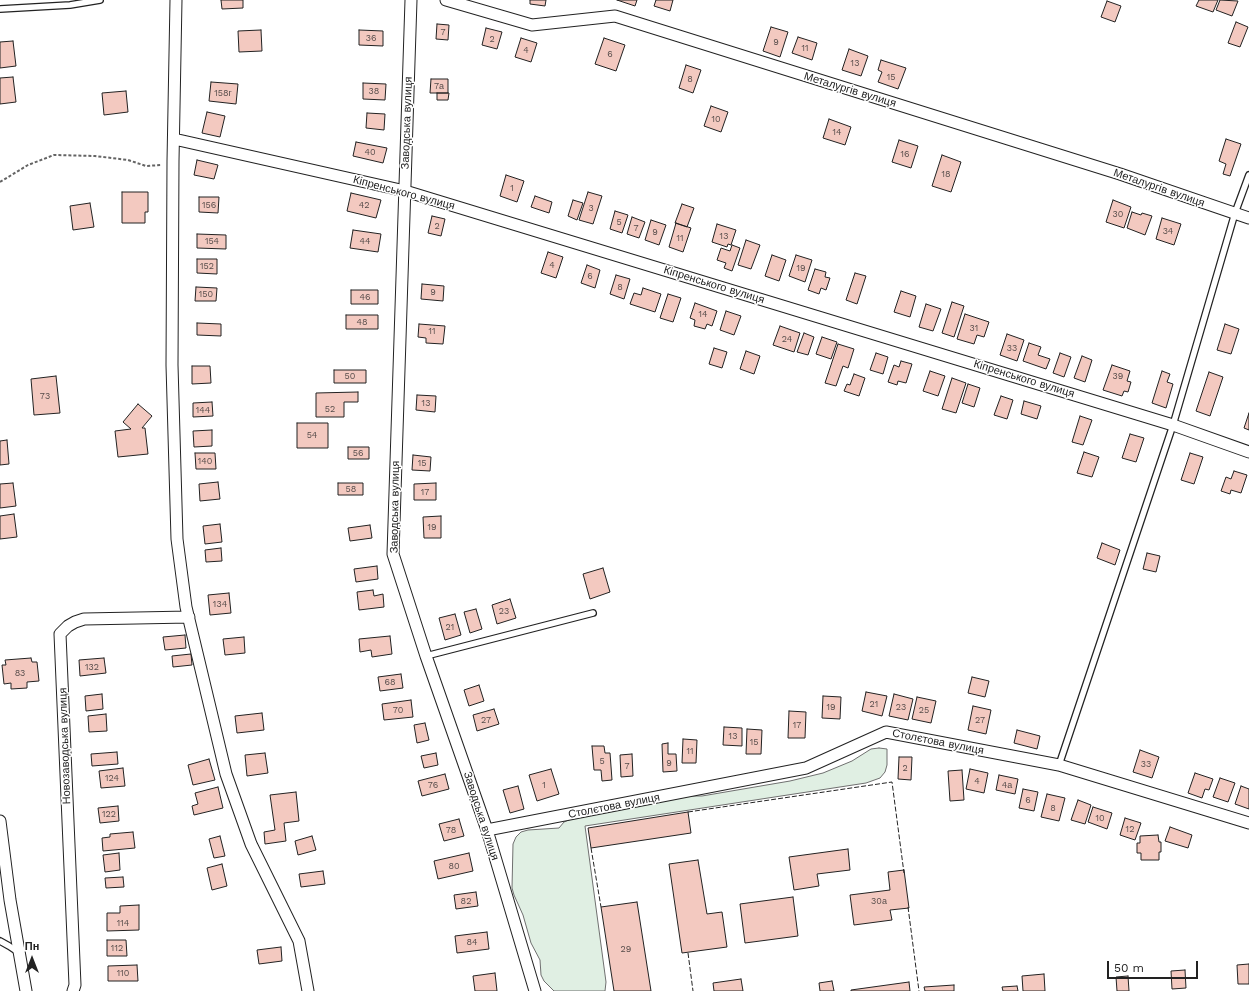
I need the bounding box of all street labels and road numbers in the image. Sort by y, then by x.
street label: Металургів вулиця [802,70,898,110]
street label: Заводська вулиця [399,76,415,170]
street label: Металургів вулиця [1112,166,1206,210]
street label: Кіпренського вулиця [352,173,456,213]
street label: Кіпренського вулиця [662,263,766,307]
street label: Кіпренського вулиця [972,357,1076,401]
street label: Заводська вулиця [388,461,402,553]
street label: Новозаводська вулиця [56,687,74,805]
street label: Столєтова вулиця [891,727,985,757]
street label: Заводська вулиця [460,770,502,862]
street label: Столєтова вулиця [567,791,661,821]

